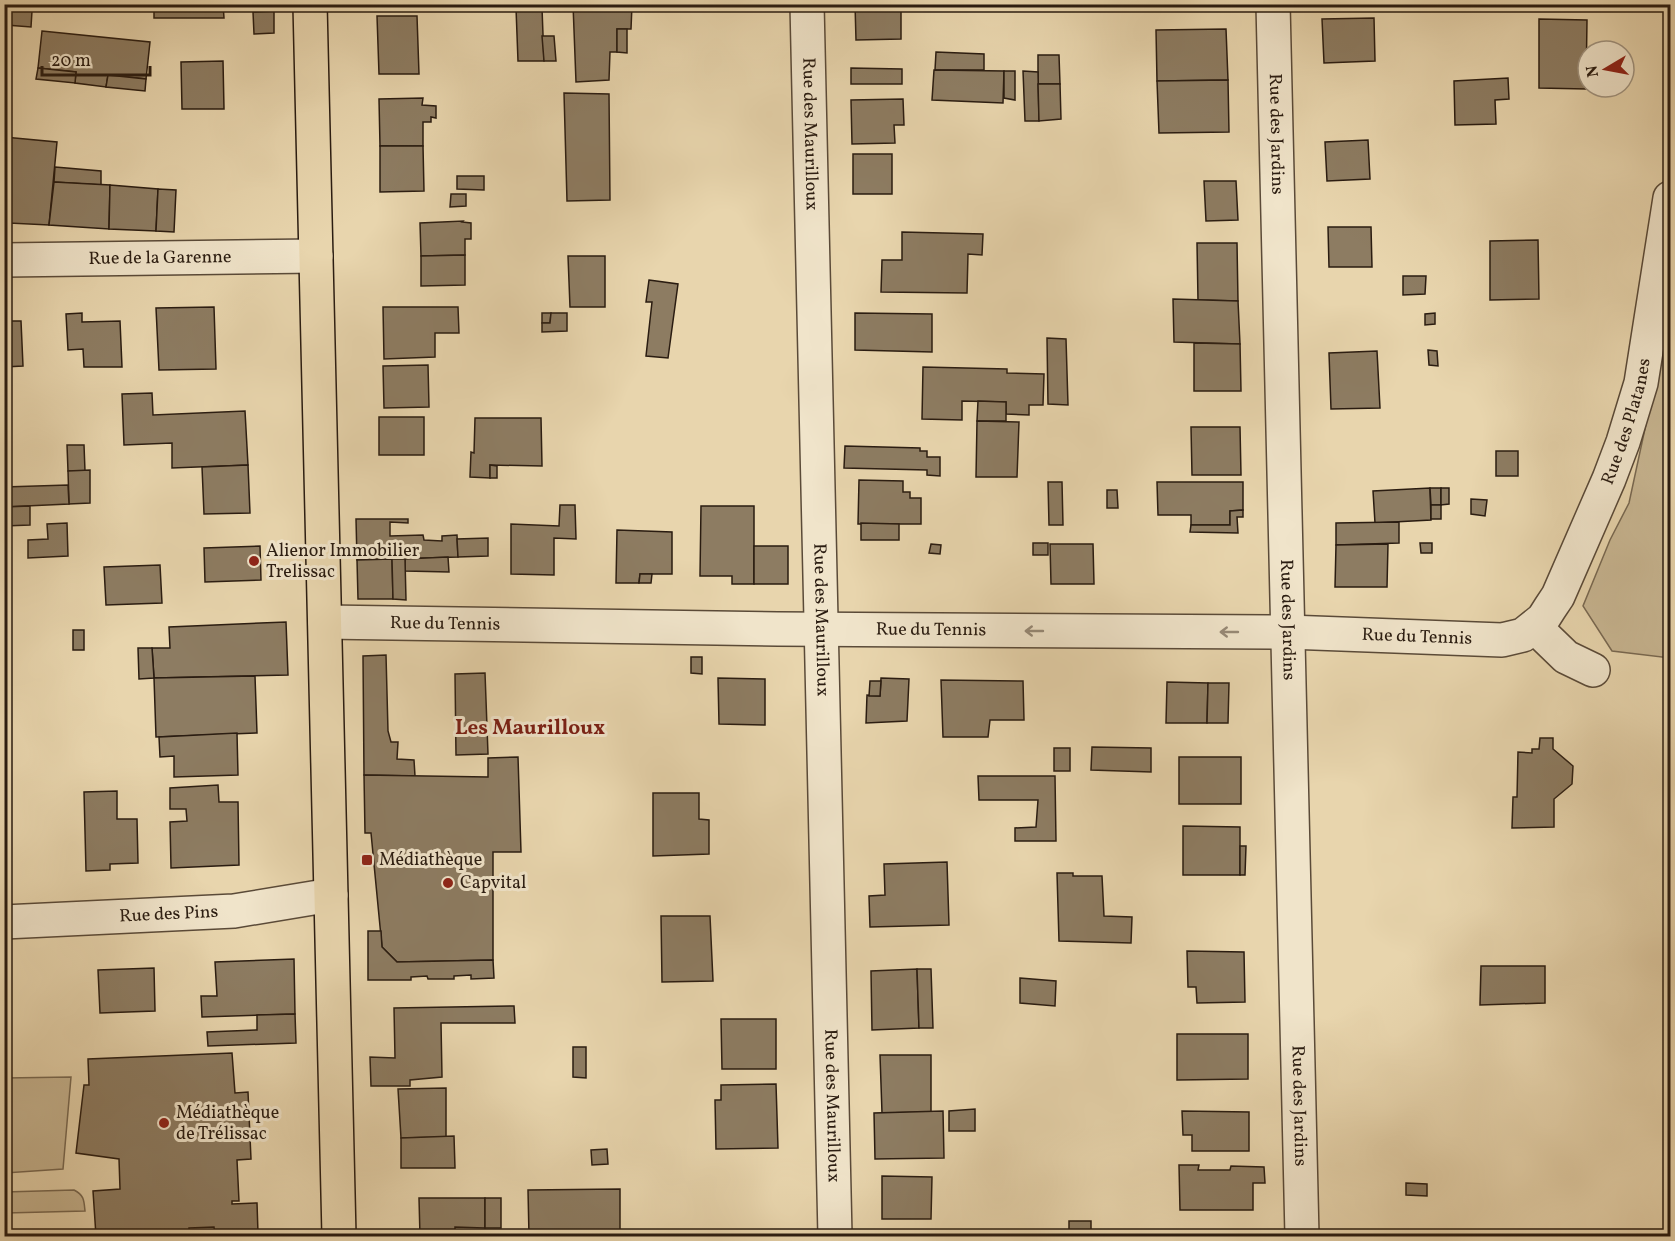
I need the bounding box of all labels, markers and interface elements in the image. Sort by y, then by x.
scale bar [42,39,150,77]
north arrow [1576,39,1636,99]
text: 20 m [51,49,91,74]
street label: Rue des Maurilloux [796,57,824,211]
text: N [1581,63,1605,79]
street label: Rue des Jardins [1262,73,1290,195]
street label: Rue de la Garenne [88,245,232,271]
street label: Rue des Platanes [1595,356,1657,488]
place label: Alienor Immobilier Trelissac [266,539,420,585]
street label: Rue des Maurilloux [807,543,835,697]
marker: Alienor Immobilier Trelissac [247,554,261,568]
street label: Rue des Jardins [1274,559,1301,681]
street label: Rue du Tennis [390,611,500,637]
street label: Rue du Tennis [876,617,986,643]
street label: Rue du Tennis [1361,622,1473,651]
one-way arrow [1025,625,1045,637]
one-way arrow [1220,626,1240,638]
district label: Les Maurilloux [455,714,605,743]
place label: Médiathèque [379,848,482,873]
marker: Médiathèque [360,853,374,867]
place label: Capvital [460,871,526,896]
marker: Capvital [441,876,455,890]
street label: Rue des Pins [119,899,219,929]
street label: Rue des Maurilloux [818,1029,846,1183]
street label: Rue des Jardins [1285,1045,1313,1167]
place label: Médiathèque de Trélissac [176,1101,279,1147]
marker: Médiathèque de Trélissac [157,1116,171,1130]

